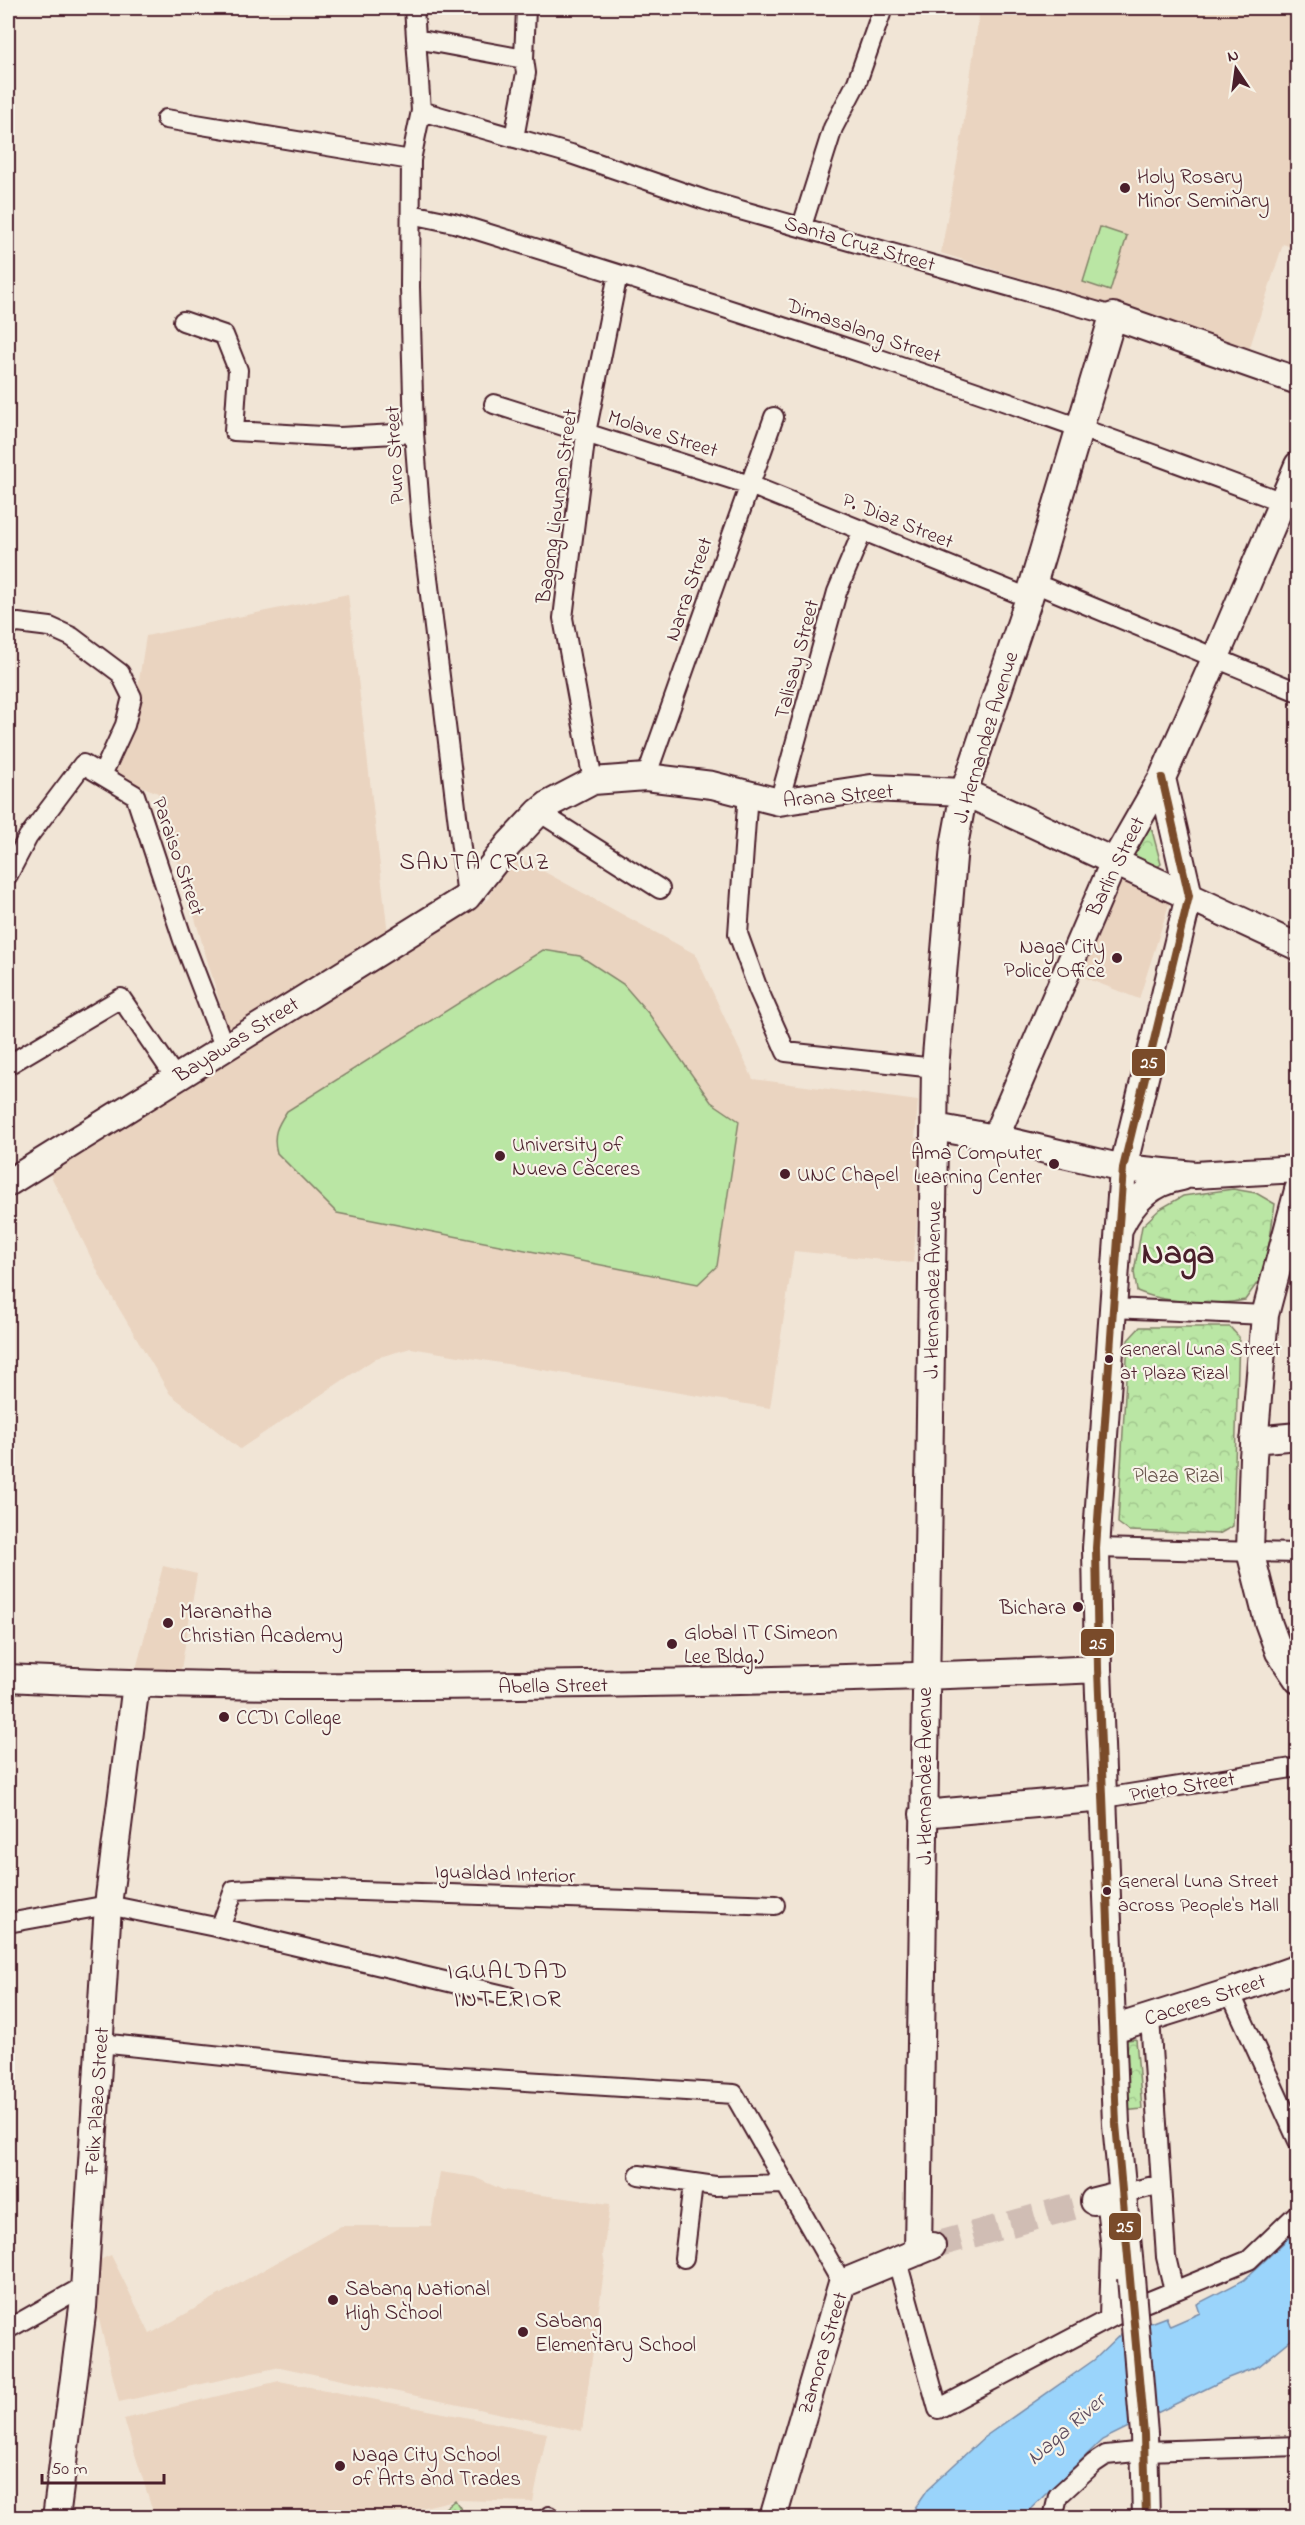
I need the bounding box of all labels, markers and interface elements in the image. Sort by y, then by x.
north arrow [1206,39,1266,99]
text: N [1225,43,1241,69]
place label: Holy Rosary Minor Seminary [1137,163,1269,219]
marker: Holy Rosary Minor Seminary [1118,181,1132,195]
street label: Santa Cruz Street [780,209,938,281]
street label: Dimasalang Street [780,291,945,374]
street label: Molave Street [603,403,721,467]
street label: Puro Street [378,405,414,505]
street label: Bagong Lipunan Street [529,407,588,607]
street label: P. Diaz Street [837,486,958,558]
street label: Narra Street [658,534,722,646]
street label: Talisay Street [768,596,830,723]
street label: J. Hernandez Avenue [947,648,1027,827]
street label: Arana Street [782,777,895,817]
street label: Paraiso Street [143,793,211,920]
street label: Barlin Street [1079,812,1154,923]
district label: SANTA CRUZ [399,846,551,881]
place label: Naga City Police Office [1004,933,1106,987]
marker: Naga City Police Office [1110,951,1124,965]
street label: Bayawas Street [168,990,306,1093]
line badge: 25 [1131,1048,1166,1077]
text: 25 [1139,1052,1158,1076]
place label: University of Nueva Caceres [512,1131,640,1185]
place label: Ama Computer Learning Center [911,1139,1042,1195]
marker: University of Nueva Caceres [493,1149,507,1163]
marker: Ama Computer Learning Center [1047,1157,1061,1171]
place label: UNC Chapel [797,1161,898,1191]
marker: UNC Chapel [778,1167,792,1181]
street label: J. Hernandez Avenue [917,1200,951,1379]
district label: Naga [1142,1231,1215,1280]
place label: General Luna Street at Plaza Rizal [1120,1336,1281,1389]
marker: General Luna Street at Plaza Rizal [1103,1353,1115,1365]
park label: Plaza Rizal [1133,1462,1223,1492]
place label: Bichara [999,1594,1066,1624]
place label: Maranatha Christian Academy [180,1598,343,1654]
marker: Bichara [1071,1600,1085,1614]
marker: Maranatha Christian Academy [161,1616,175,1630]
place label: Global IT (Simeon Lee Bldg.) [684,1619,838,1675]
line badge: 25 [1080,1628,1115,1657]
text: 25 [1088,1633,1107,1657]
marker: Global IT (Simeon Lee Bldg.) [665,1637,679,1651]
street label: Abella Street [498,1671,608,1703]
street label: J. Hernandez Avenue [911,1686,941,1865]
place label: CCDI College [236,1704,342,1736]
marker: CCDI College [217,1710,231,1724]
street label: Prieto Street [1127,1765,1237,1811]
street label: Igualdad Interior [434,1858,576,1894]
place label: General Luna Street across People's Mall [1118,1868,1279,1921]
marker: General Luna Street across People's Mall [1101,1885,1113,1897]
district label: IGUALDAD INTERIOR [447,1955,569,2018]
street label: Caceres Street [1141,1967,1270,2035]
street label: Felix Plazo Street [78,2026,118,2177]
line badge: 25 [1108,2212,1142,2241]
text: 25 [1115,2216,1134,2240]
place label: Sabang National High School [345,2275,490,2331]
street label: Zamora Street [791,2289,857,2418]
marker: Sabang National High School [326,2293,340,2307]
place label: Sabang Elementary School [535,2307,696,2363]
marker: Sabang Elementary School [516,2325,530,2339]
water label: Naga River [1020,2385,1116,2474]
place label: Naga City School of Arts and Trades [352,2441,521,2495]
scale bar [42,2447,164,2485]
text: 50 m [51,2457,88,2483]
marker: Naga City School of Arts and Trades [333,2459,347,2473]

